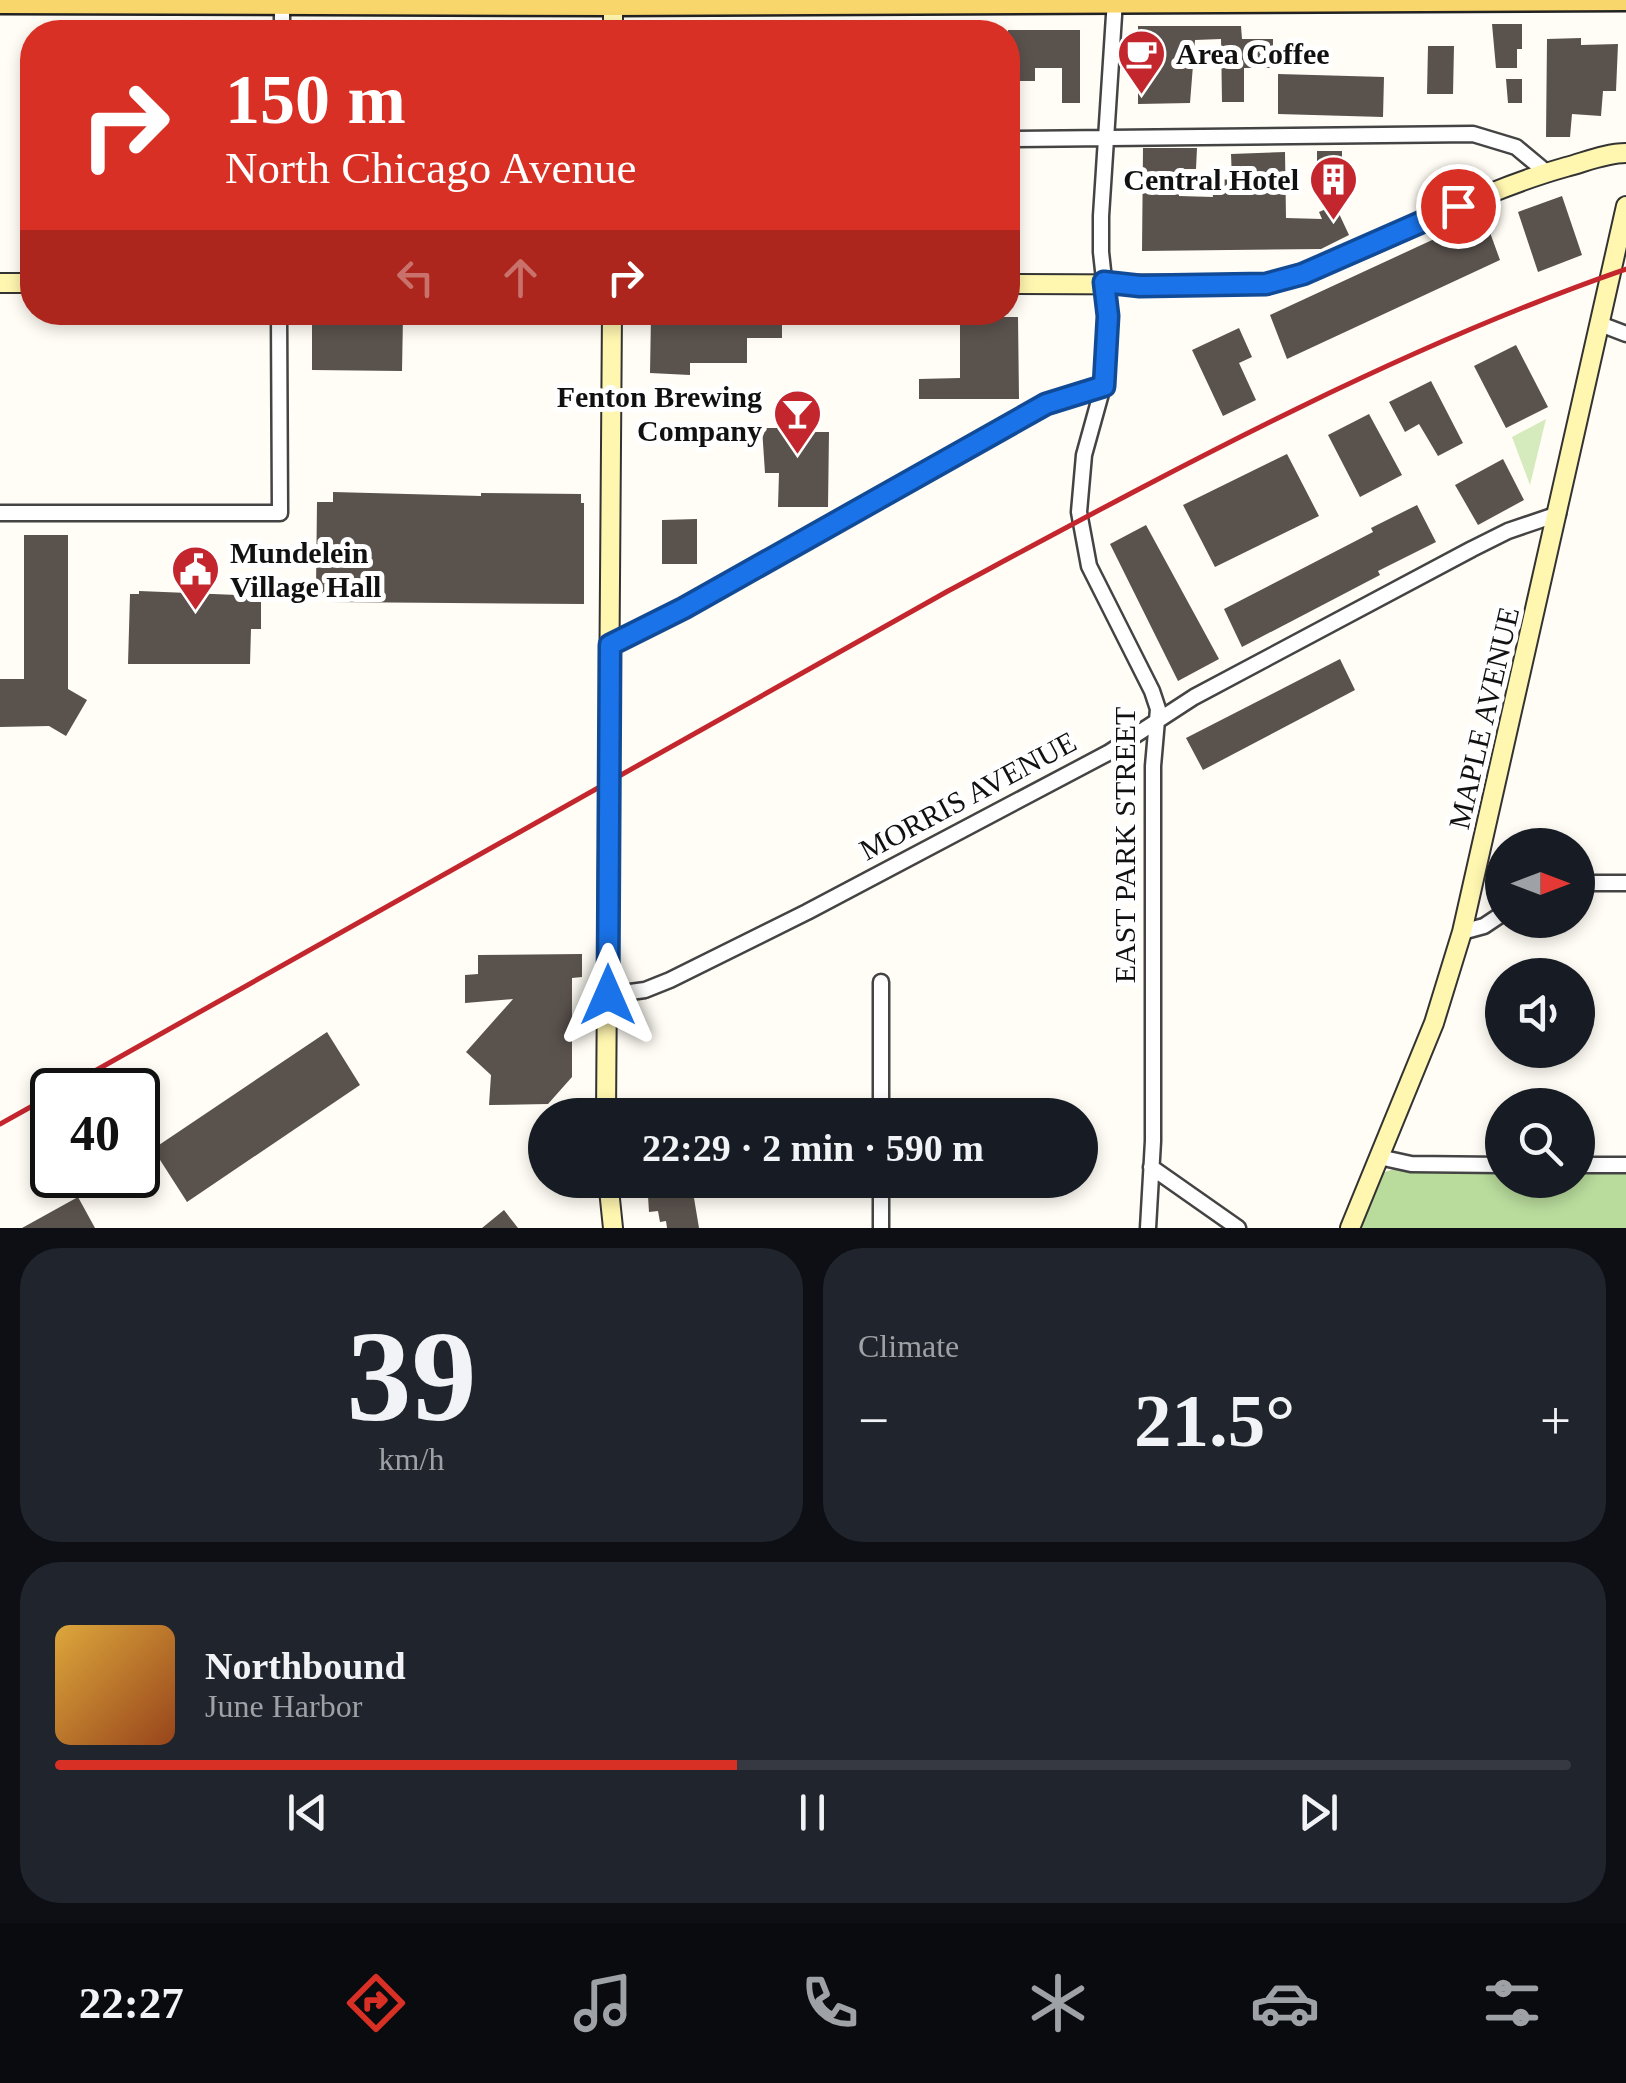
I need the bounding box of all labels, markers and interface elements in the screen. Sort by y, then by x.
cafe icon: Area Coffee [1115,28,1167,96]
place label: Area Coffee [1176,37,1330,70]
icon: right [60,60,190,190]
text: 150 m [225,61,406,138]
text: North Chicago Avenue [225,143,637,193]
building icon: Central Hotel [1308,154,1360,222]
place label: Central Hotel [1123,163,1299,196]
pin [1416,164,1501,249]
icon: arrive [1431,179,1486,234]
icon: left [388,250,443,305]
icon: ahead [493,250,548,305]
icon: right [598,250,653,305]
place label: Fenton Brewing Company [557,380,762,447]
bar icon: Fenton Brewing Company [771,388,823,456]
place label: Mundelein Village Hall [230,536,381,603]
public building icon: Mundelein Village Hall [169,544,221,612]
street label: MAPLE AVENUE [1442,604,1525,832]
street label: EAST PARK STREET [1108,707,1141,983]
street label: MORRIS AVENUE [854,725,1082,867]
north arrow [1485,828,1595,938]
map controls [1485,828,1595,1198]
position arrow [556,943,660,1047]
button: sound [1485,958,1595,1068]
speed limit sign: 40 [30,1068,160,1198]
button: search [1485,1088,1595,1198]
text: 22:29 · 2 min · 590 m [642,1127,984,1169]
text: 39 [347,1304,477,1448]
text: Climate [858,1328,959,1364]
text: 21.5° [1134,1379,1295,1462]
text: − [858,1390,889,1451]
text: + [1540,1390,1571,1451]
text: km/h [379,1441,444,1477]
text: Northbound [205,1645,406,1687]
text: June Harbor [205,1688,362,1724]
icon: previous [280,1785,335,1840]
icon: pause [785,1785,840,1840]
icon: next [1291,1785,1346,1840]
icon: directions [341,1968,411,2038]
icon: music [568,1968,638,2038]
icon: phone [795,1968,865,2038]
icon: climate [1023,1968,1093,2038]
icon: car [1250,1968,1320,2038]
icon: filters [1477,1968,1547,2038]
text: 22:27 [79,1978,184,2028]

